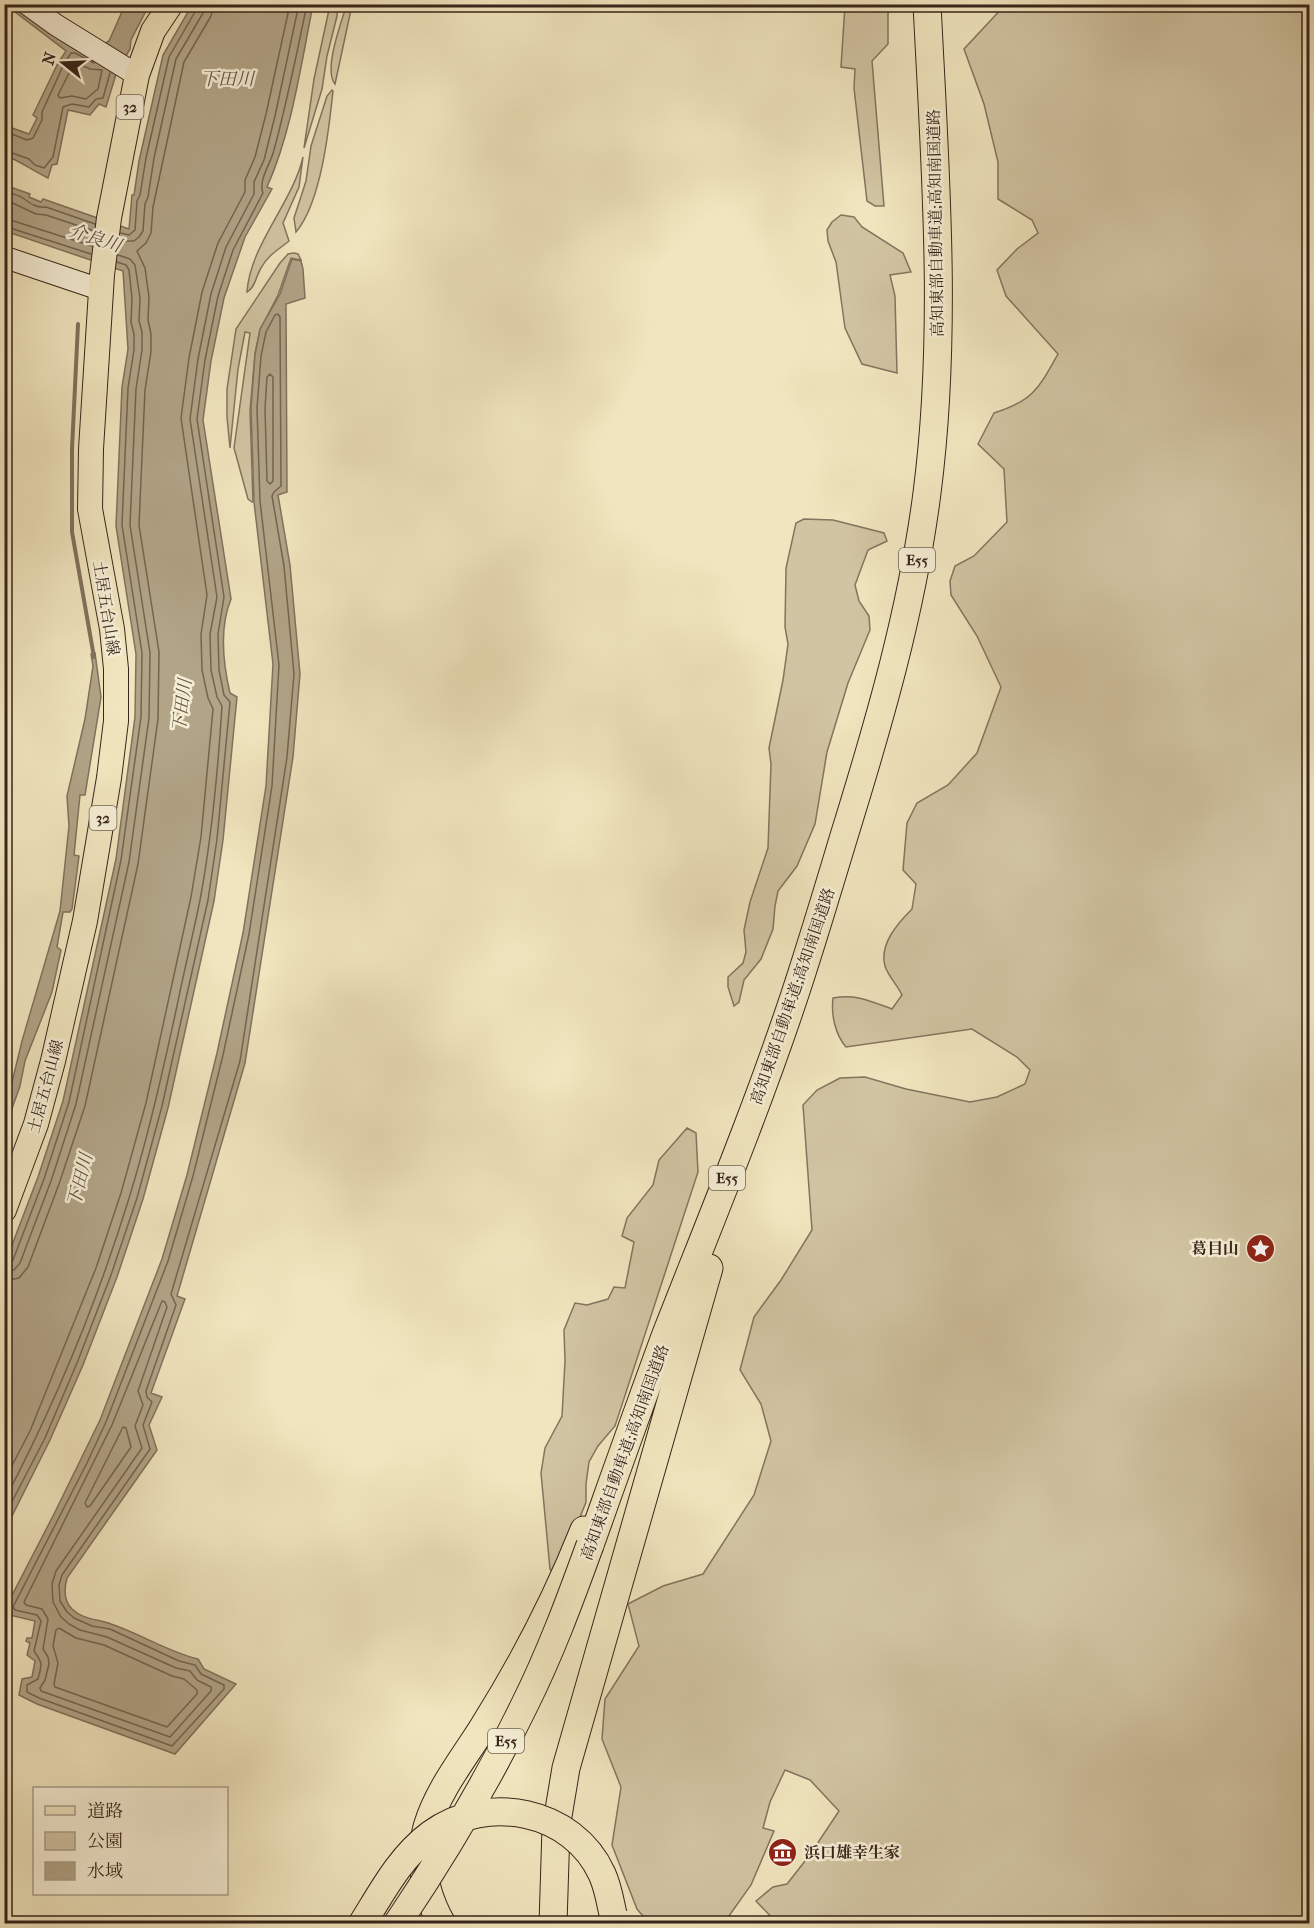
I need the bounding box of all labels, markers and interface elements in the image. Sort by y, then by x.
north arrow [33,33,93,93]
text: N [38,49,60,67]
water label: 下田川 [200,69,256,90]
road number: 32 [116,95,144,119]
street label: 高知東部自動車道;高知南国道路 [924,109,947,337]
water label: 介良川 [66,220,126,257]
road number: E55 [899,548,935,572]
street label: 土居五台山線 [90,559,123,657]
water label: 下田川 [169,676,196,734]
road number: 32 [90,806,116,830]
street label: 高知東部自動車道;高知南国道路 [746,885,839,1107]
street label: 土居五台山線 [24,1037,67,1135]
water label: 下田川 [64,1149,98,1209]
road number: E55 [709,1166,745,1190]
place icon: 葛目山 [1244,1232,1276,1264]
place label: 葛目山 [1191,1239,1239,1258]
street label: 高知東部自動車道;高知南国道路 [577,1342,672,1563]
road number: E55 [488,1729,524,1753]
legend [33,1787,228,1895]
text: 道路 [87,1801,123,1822]
text: 公園 [87,1831,123,1852]
museum icon: 浜口雄幸生家 [767,1836,799,1868]
place label: 浜口雄幸生家 [804,1843,900,1862]
text: 水域 [87,1861,123,1882]

